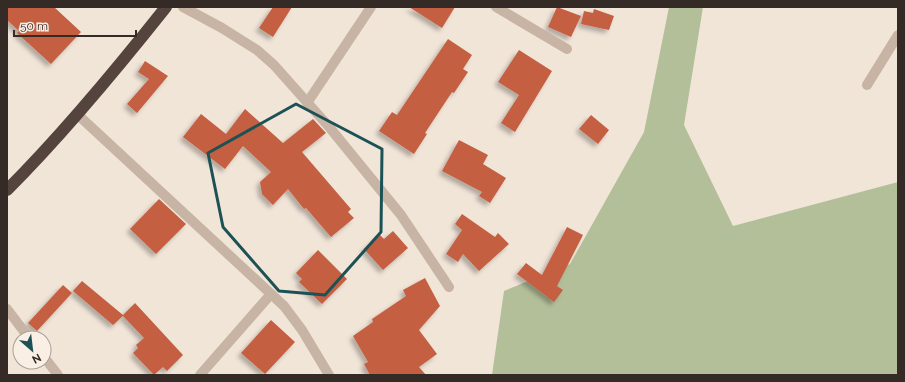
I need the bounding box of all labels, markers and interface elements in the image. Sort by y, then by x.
scale bar [14,12,136,38]
text: 50 m [20,19,48,33]
north arrow [12,330,52,370]
text: N [30,351,43,366]

